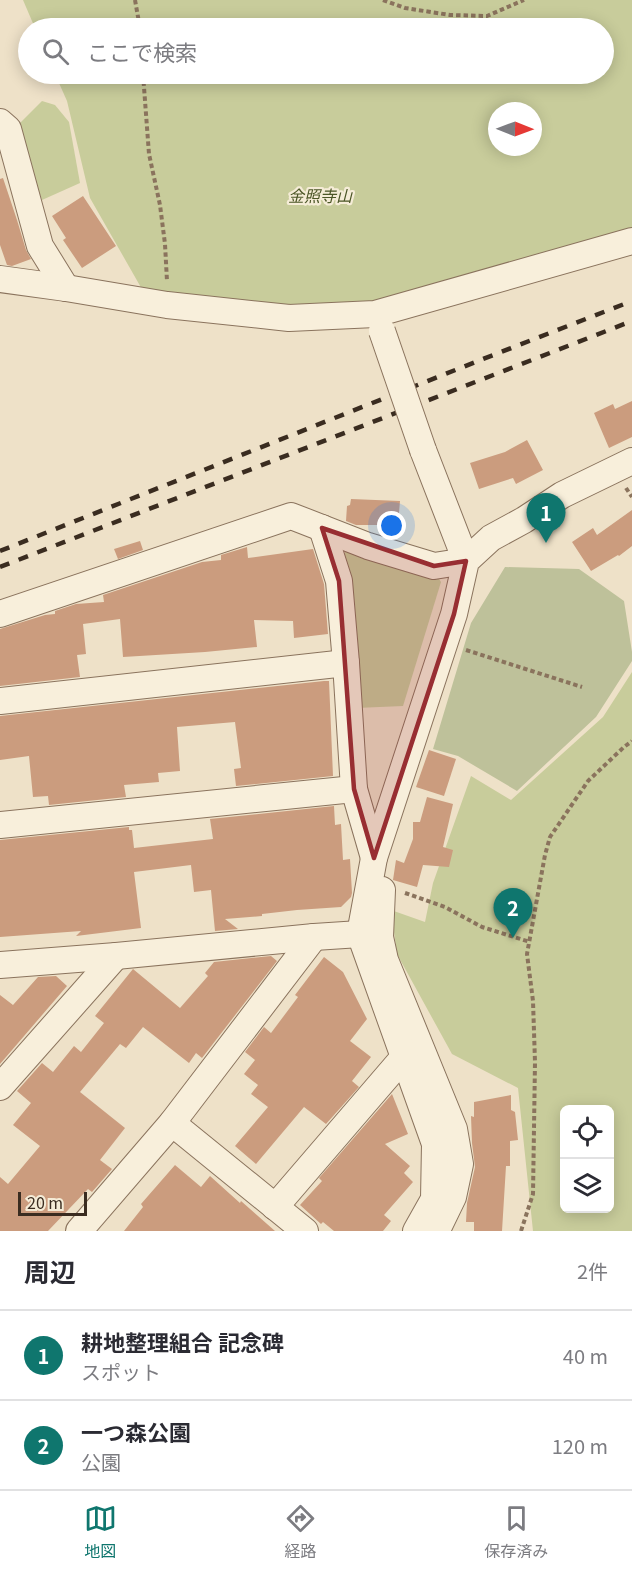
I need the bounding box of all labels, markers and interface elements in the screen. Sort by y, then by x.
search box [18,18,614,84]
icon: search [39,35,72,68]
text: ここで検索 [87,35,197,67]
north arrow [488,102,542,156]
park label: 金照寺山 [288,183,353,207]
pin: 1 [526,494,566,543]
your location [377,511,406,540]
pin: 2 [494,888,532,938]
map controls [560,1105,614,1213]
button: locate [560,1105,614,1159]
button: layers [560,1159,614,1213]
scale bar [18,1189,87,1216]
text: 20 m [27,1190,63,1214]
text: 周辺 [24,1252,76,1289]
text: 2件 [577,1256,608,1285]
text: 耕地整理組合 記念碑 [81,1325,284,1357]
text: 1 [38,1341,49,1370]
text: 40 m [563,1341,608,1370]
text: スポット [81,1357,161,1386]
text: 一つ森公園 [81,1415,191,1447]
text: 2 [38,1431,49,1460]
text: 120 m [552,1431,608,1460]
text: 公園 [81,1447,121,1476]
tab: 地図 [84,1502,117,1562]
tab: 経路 [284,1502,317,1562]
tab: 保存済み [484,1502,548,1562]

